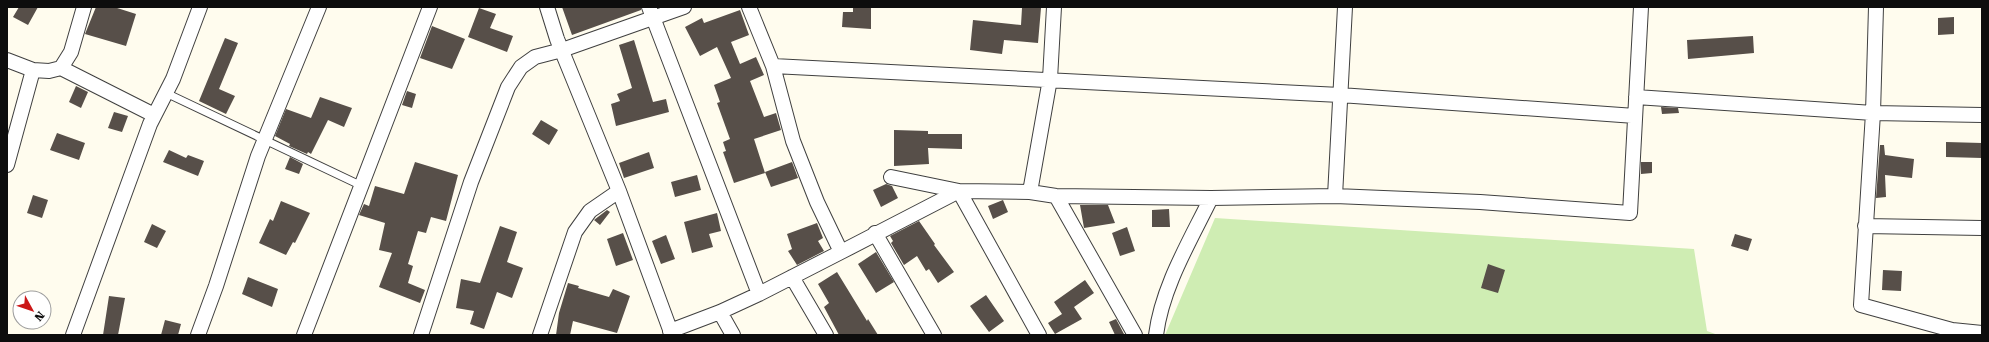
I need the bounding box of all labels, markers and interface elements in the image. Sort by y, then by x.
north arrow [12,290,52,330]
text: N [31,309,47,324]

